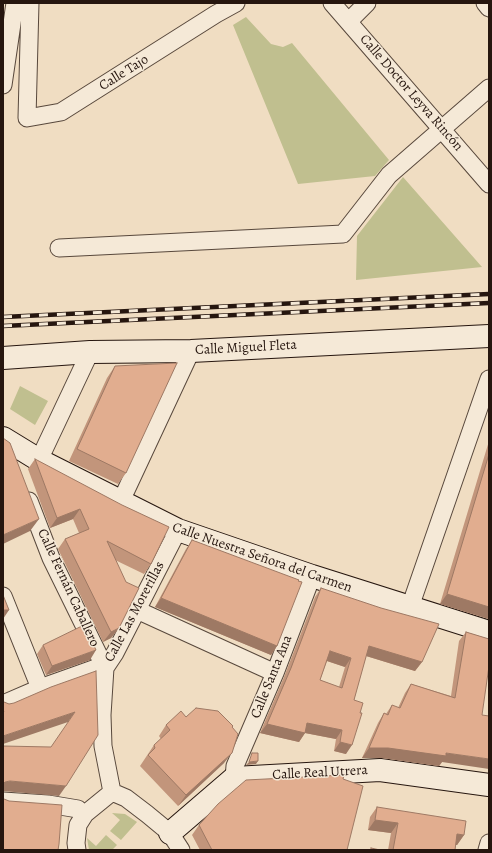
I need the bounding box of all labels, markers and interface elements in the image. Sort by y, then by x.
street label: Calle Doctor Leyva Rincón [356,31,466,155]
street label: Calle Tajo [96,51,152,95]
street label: Calle Miguel Fleta [195,337,297,359]
street label: Calle Nuestra Señora del Carmen [170,519,354,597]
street label: Calle Fernán Caballero [33,526,103,650]
street label: Calle Las Morerillas [101,559,169,665]
street label: Calle Santa Ana [248,633,296,721]
street label: Calle Real Utrera [272,762,368,784]

